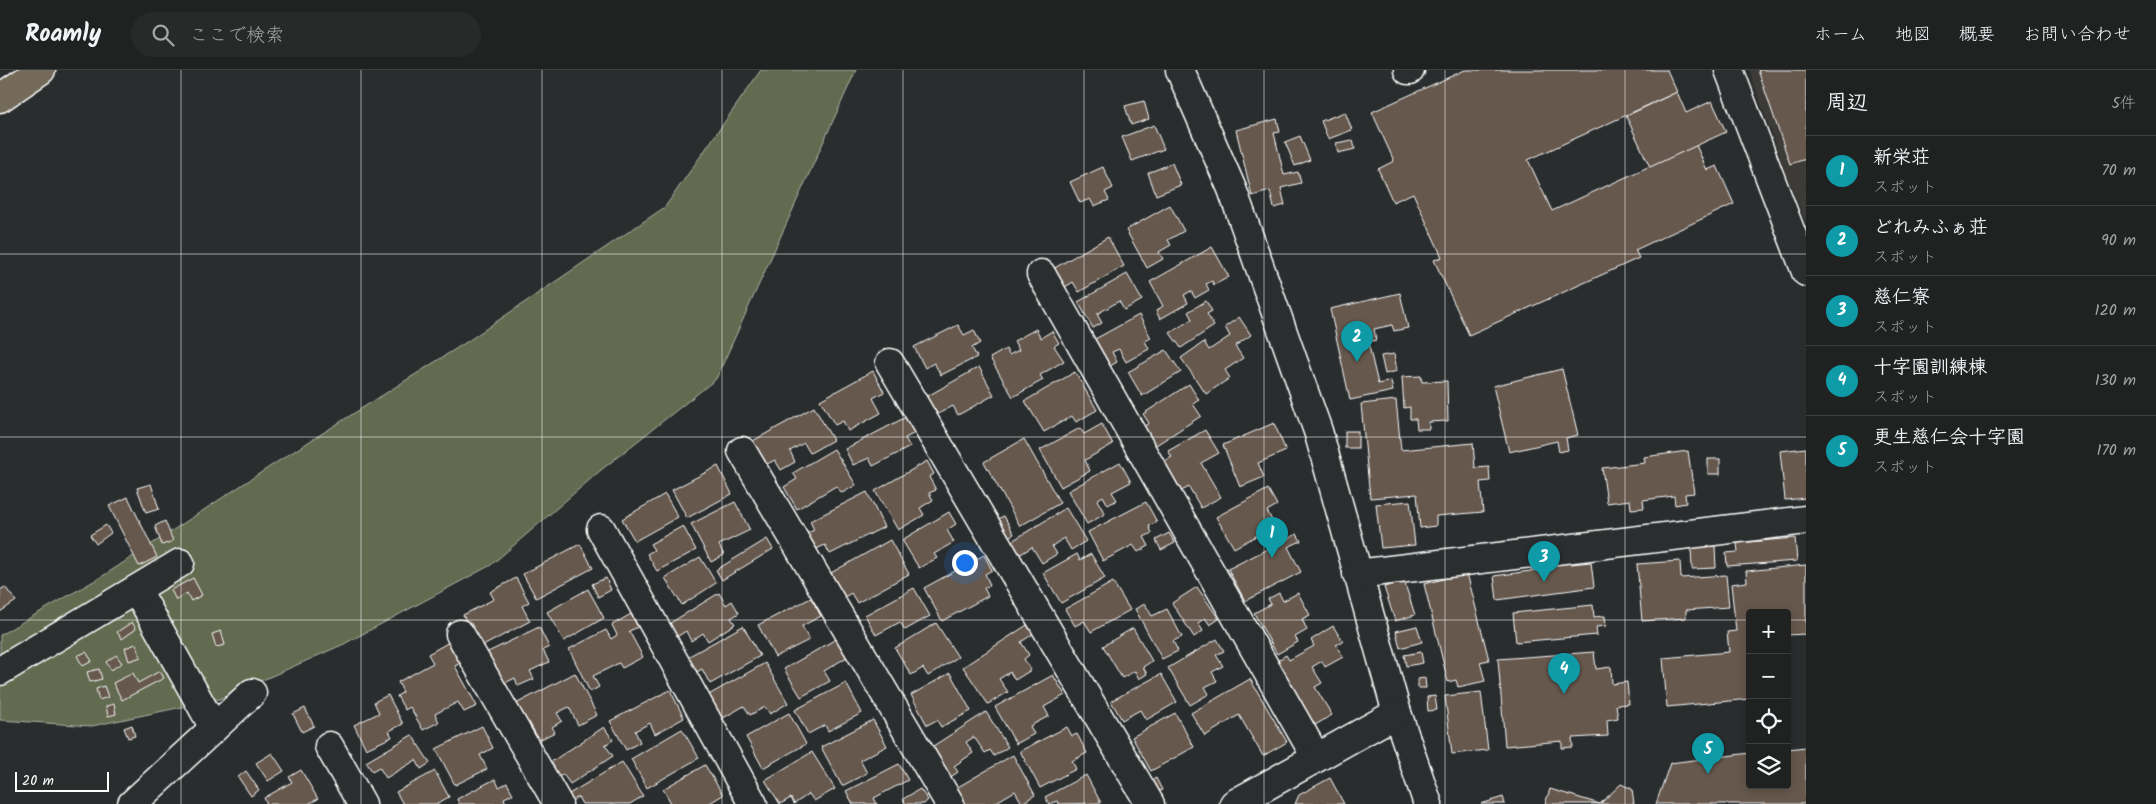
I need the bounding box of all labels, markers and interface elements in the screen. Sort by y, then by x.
search box [131,12,481,57]
text: Roamly [25,15,101,54]
icon: search [149,21,177,49]
text: ここで検索 [189,21,284,51]
text: ホーム [1814,21,1867,50]
text: 地図 [1895,21,1931,50]
text: 概要 [1959,21,1995,50]
text: お問い合わせ [2023,21,2131,50]
text: 周辺 [1826,87,1868,120]
text: 5件 [2111,91,2136,116]
text: 新栄荘 [1873,143,1930,173]
text: 1 [1840,158,1844,183]
text: 70 m [2101,158,2136,183]
text: スポット [1873,175,1937,200]
text: どれみふぁ荘 [1873,213,1988,243]
text: 2 [1837,228,1847,253]
text: 90 m [2101,228,2136,253]
text: スポット [1873,245,1937,270]
text: 慈仁寮 [1873,283,1930,313]
text: 3 [1838,298,1846,323]
text: 120 m [2095,298,2136,323]
text: スポット [1873,315,1937,340]
pin: 2 [1341,321,1373,362]
text: 十字園訓練棟 [1873,353,1987,383]
text: 4 [1838,368,1846,393]
text: 130 m [2095,368,2136,393]
text: スポット [1873,385,1937,410]
text: 更生慈仁会十字園 [1873,423,2025,453]
text: 5 [1838,438,1846,463]
text: 170 m [2096,438,2136,463]
text: スポット [1873,455,1937,480]
pin: 1 [1256,517,1288,558]
pin: 3 [1528,541,1560,582]
your location [952,550,978,576]
map controls [1746,609,1791,789]
button: + [1746,609,1791,654]
pin: 4 [1548,653,1580,694]
button: − [1746,654,1791,699]
button: locate [1746,699,1791,744]
pin: 5 [1692,733,1724,774]
button: layers [1746,744,1791,789]
scale bar [15,769,109,792]
text: 20 m [22,770,54,792]

